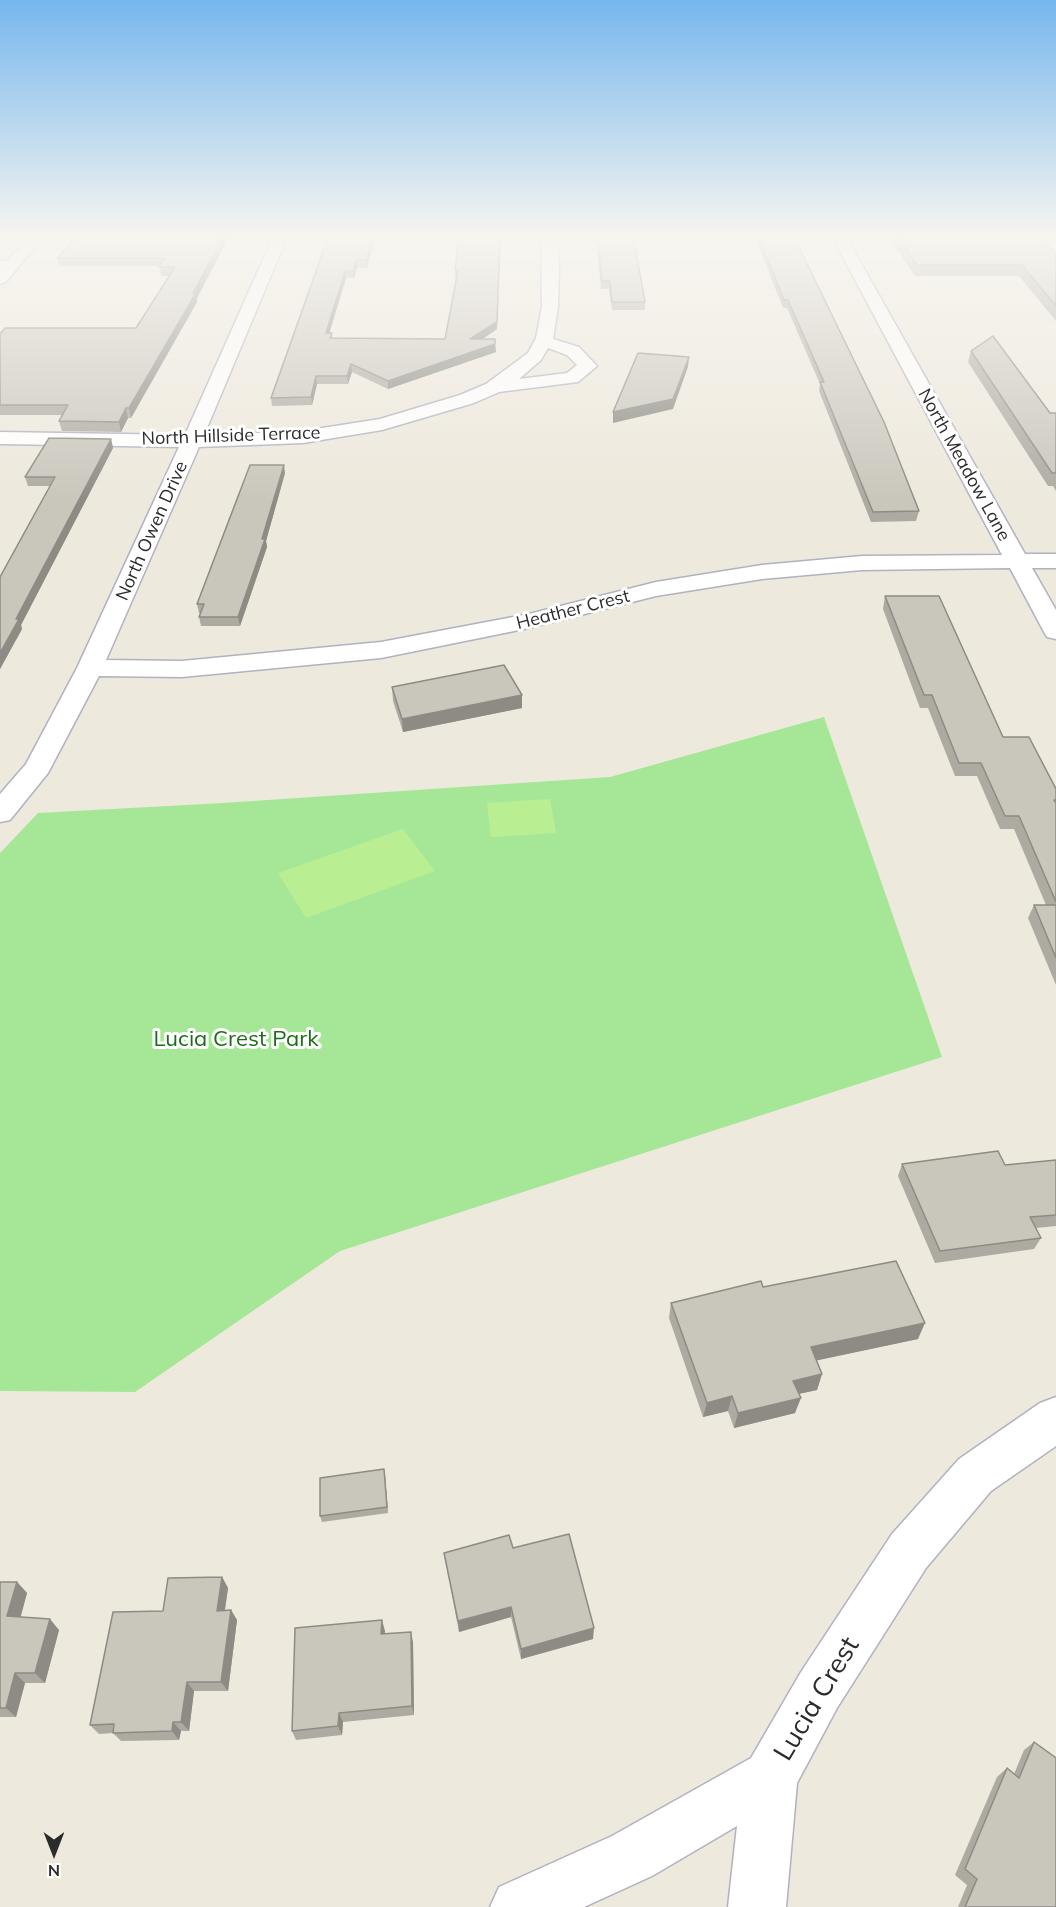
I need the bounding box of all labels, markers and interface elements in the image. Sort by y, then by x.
street label: North Meadow Lane [913,385,1015,545]
street label: North Hillside Terrace [141,422,321,450]
street label: North Owen Drive [112,458,192,604]
street label: Heather Crest [514,585,632,635]
park label: Lucia Crest Park [154,1026,318,1052]
street label: Lucia Crest [767,1631,867,1767]
north arrow [24,1823,84,1883]
text: N [48,1861,60,1881]

